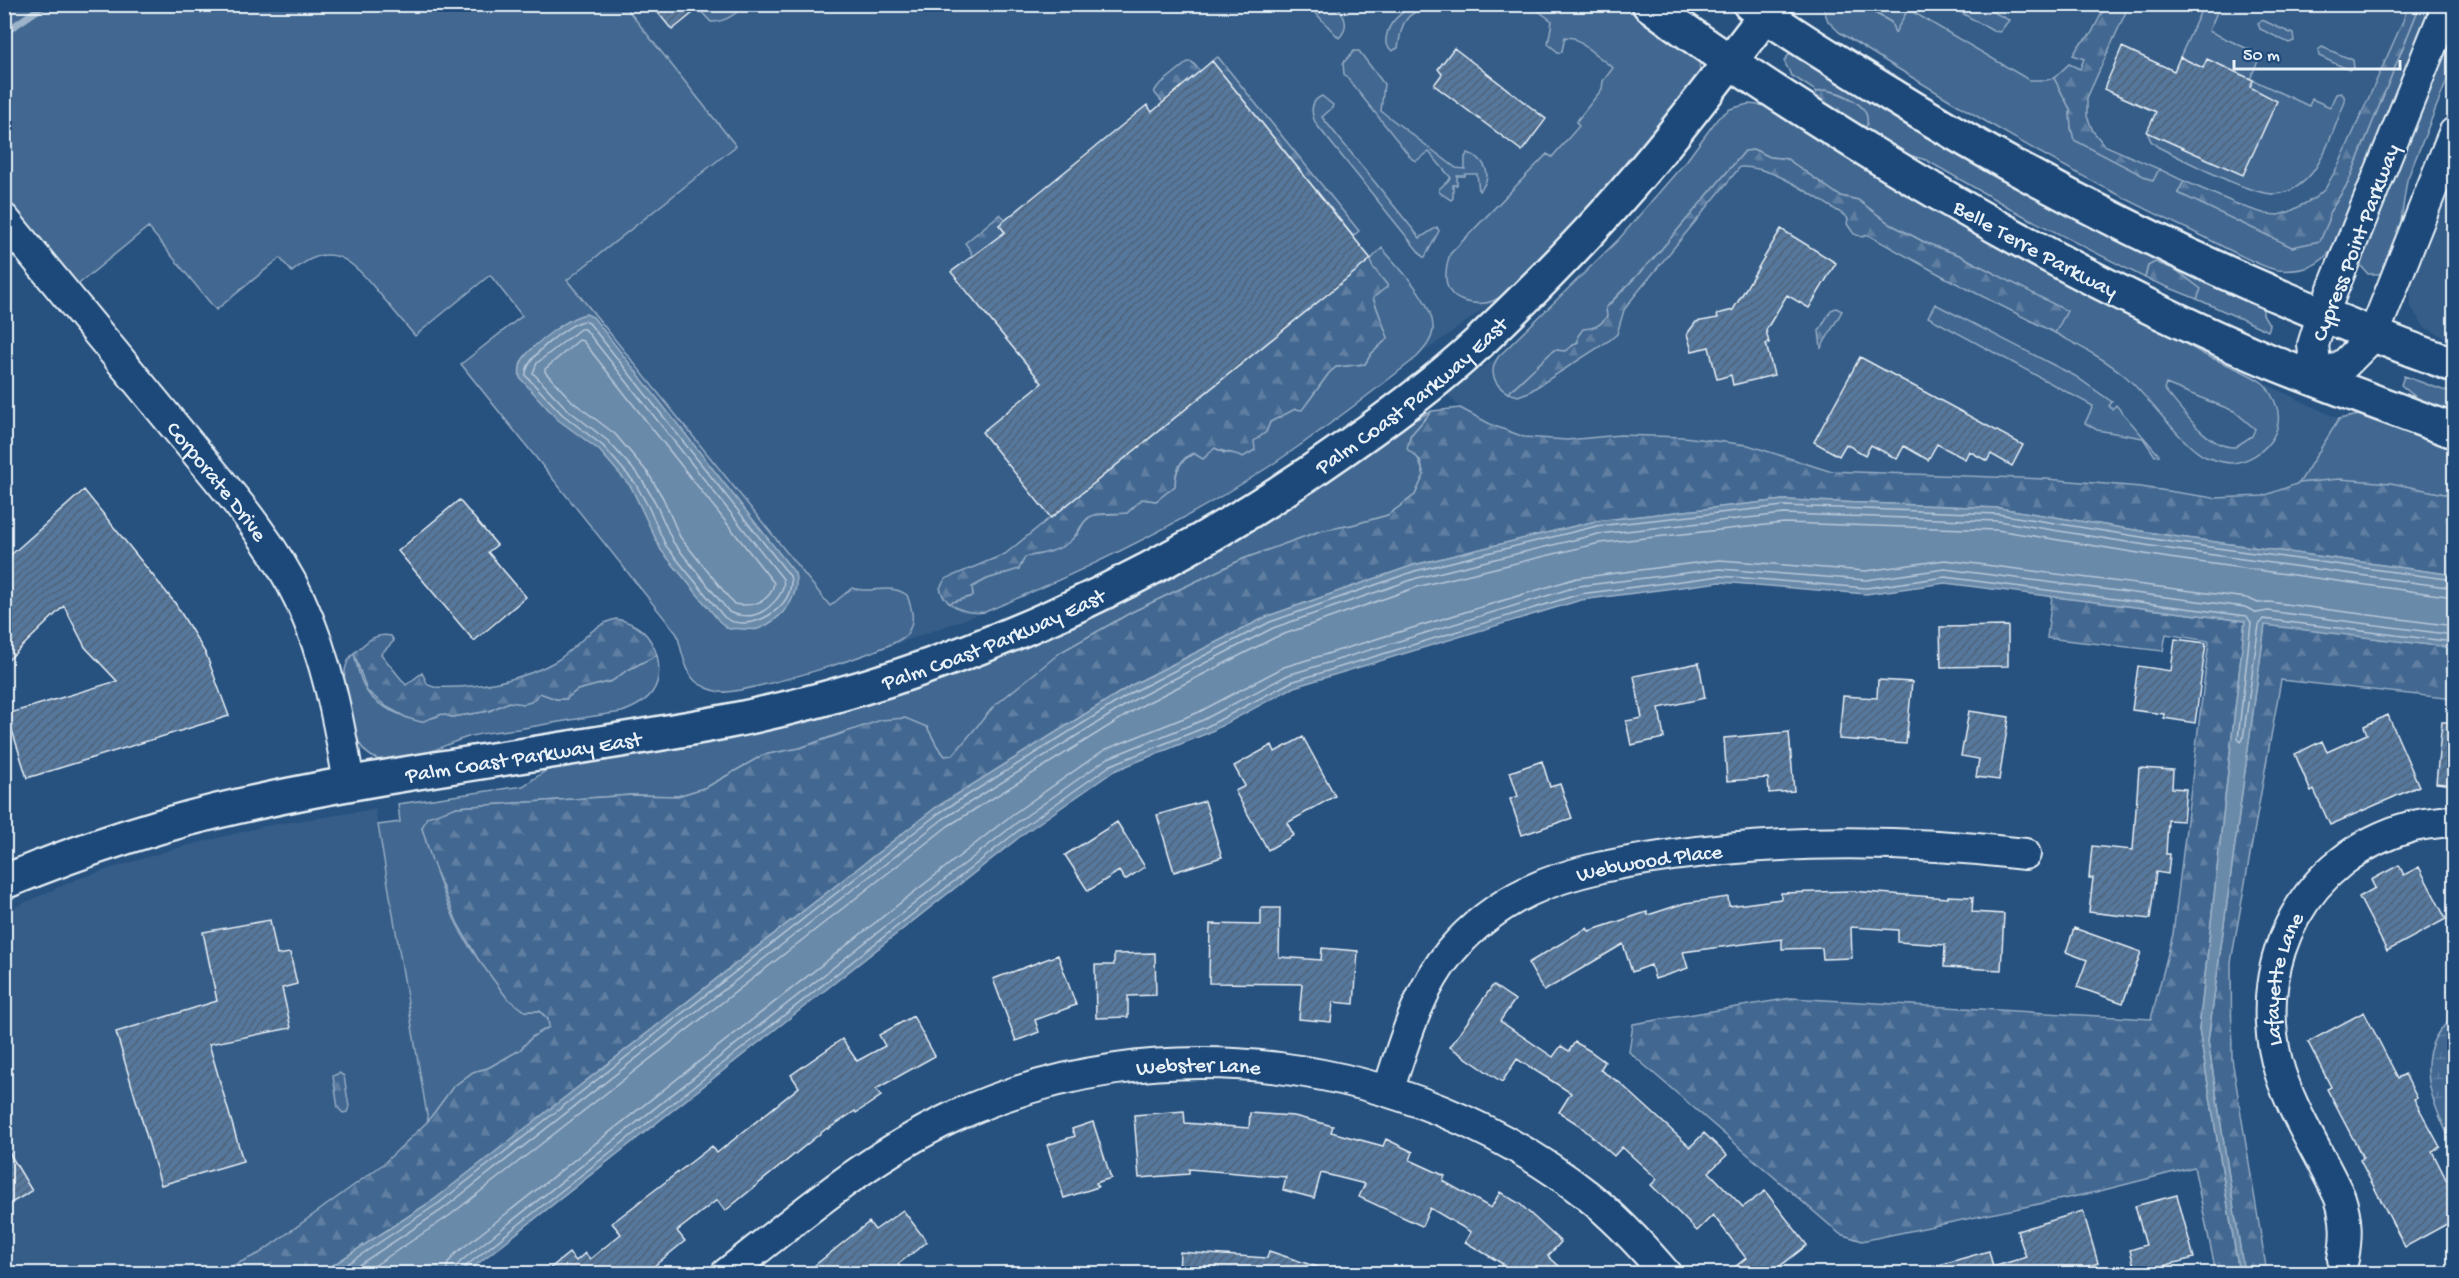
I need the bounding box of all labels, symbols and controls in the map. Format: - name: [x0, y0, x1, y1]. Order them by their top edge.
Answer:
- scale bar: [2234, 33, 2400, 71]
- text: 50 m: [2243, 46, 2280, 67]
- street label: Cypress Point Parkway: [2308, 141, 2407, 346]
- street label: Belle Terre Parkway: [1947, 195, 2121, 306]
- street label: Palm Coast Parkway East: [1311, 312, 1516, 482]
- street label: Corporate Drive: [159, 417, 272, 548]
- street label: Palm Coast Parkway East: [878, 584, 1112, 698]
- street label: Palm Coast Parkway East: [403, 728, 646, 791]
- street label: Webwood Place: [1574, 840, 1724, 890]
- street label: Lafayette Lane: [2262, 908, 2312, 1048]
- street label: Webster Lane: [1135, 1054, 1263, 1083]

